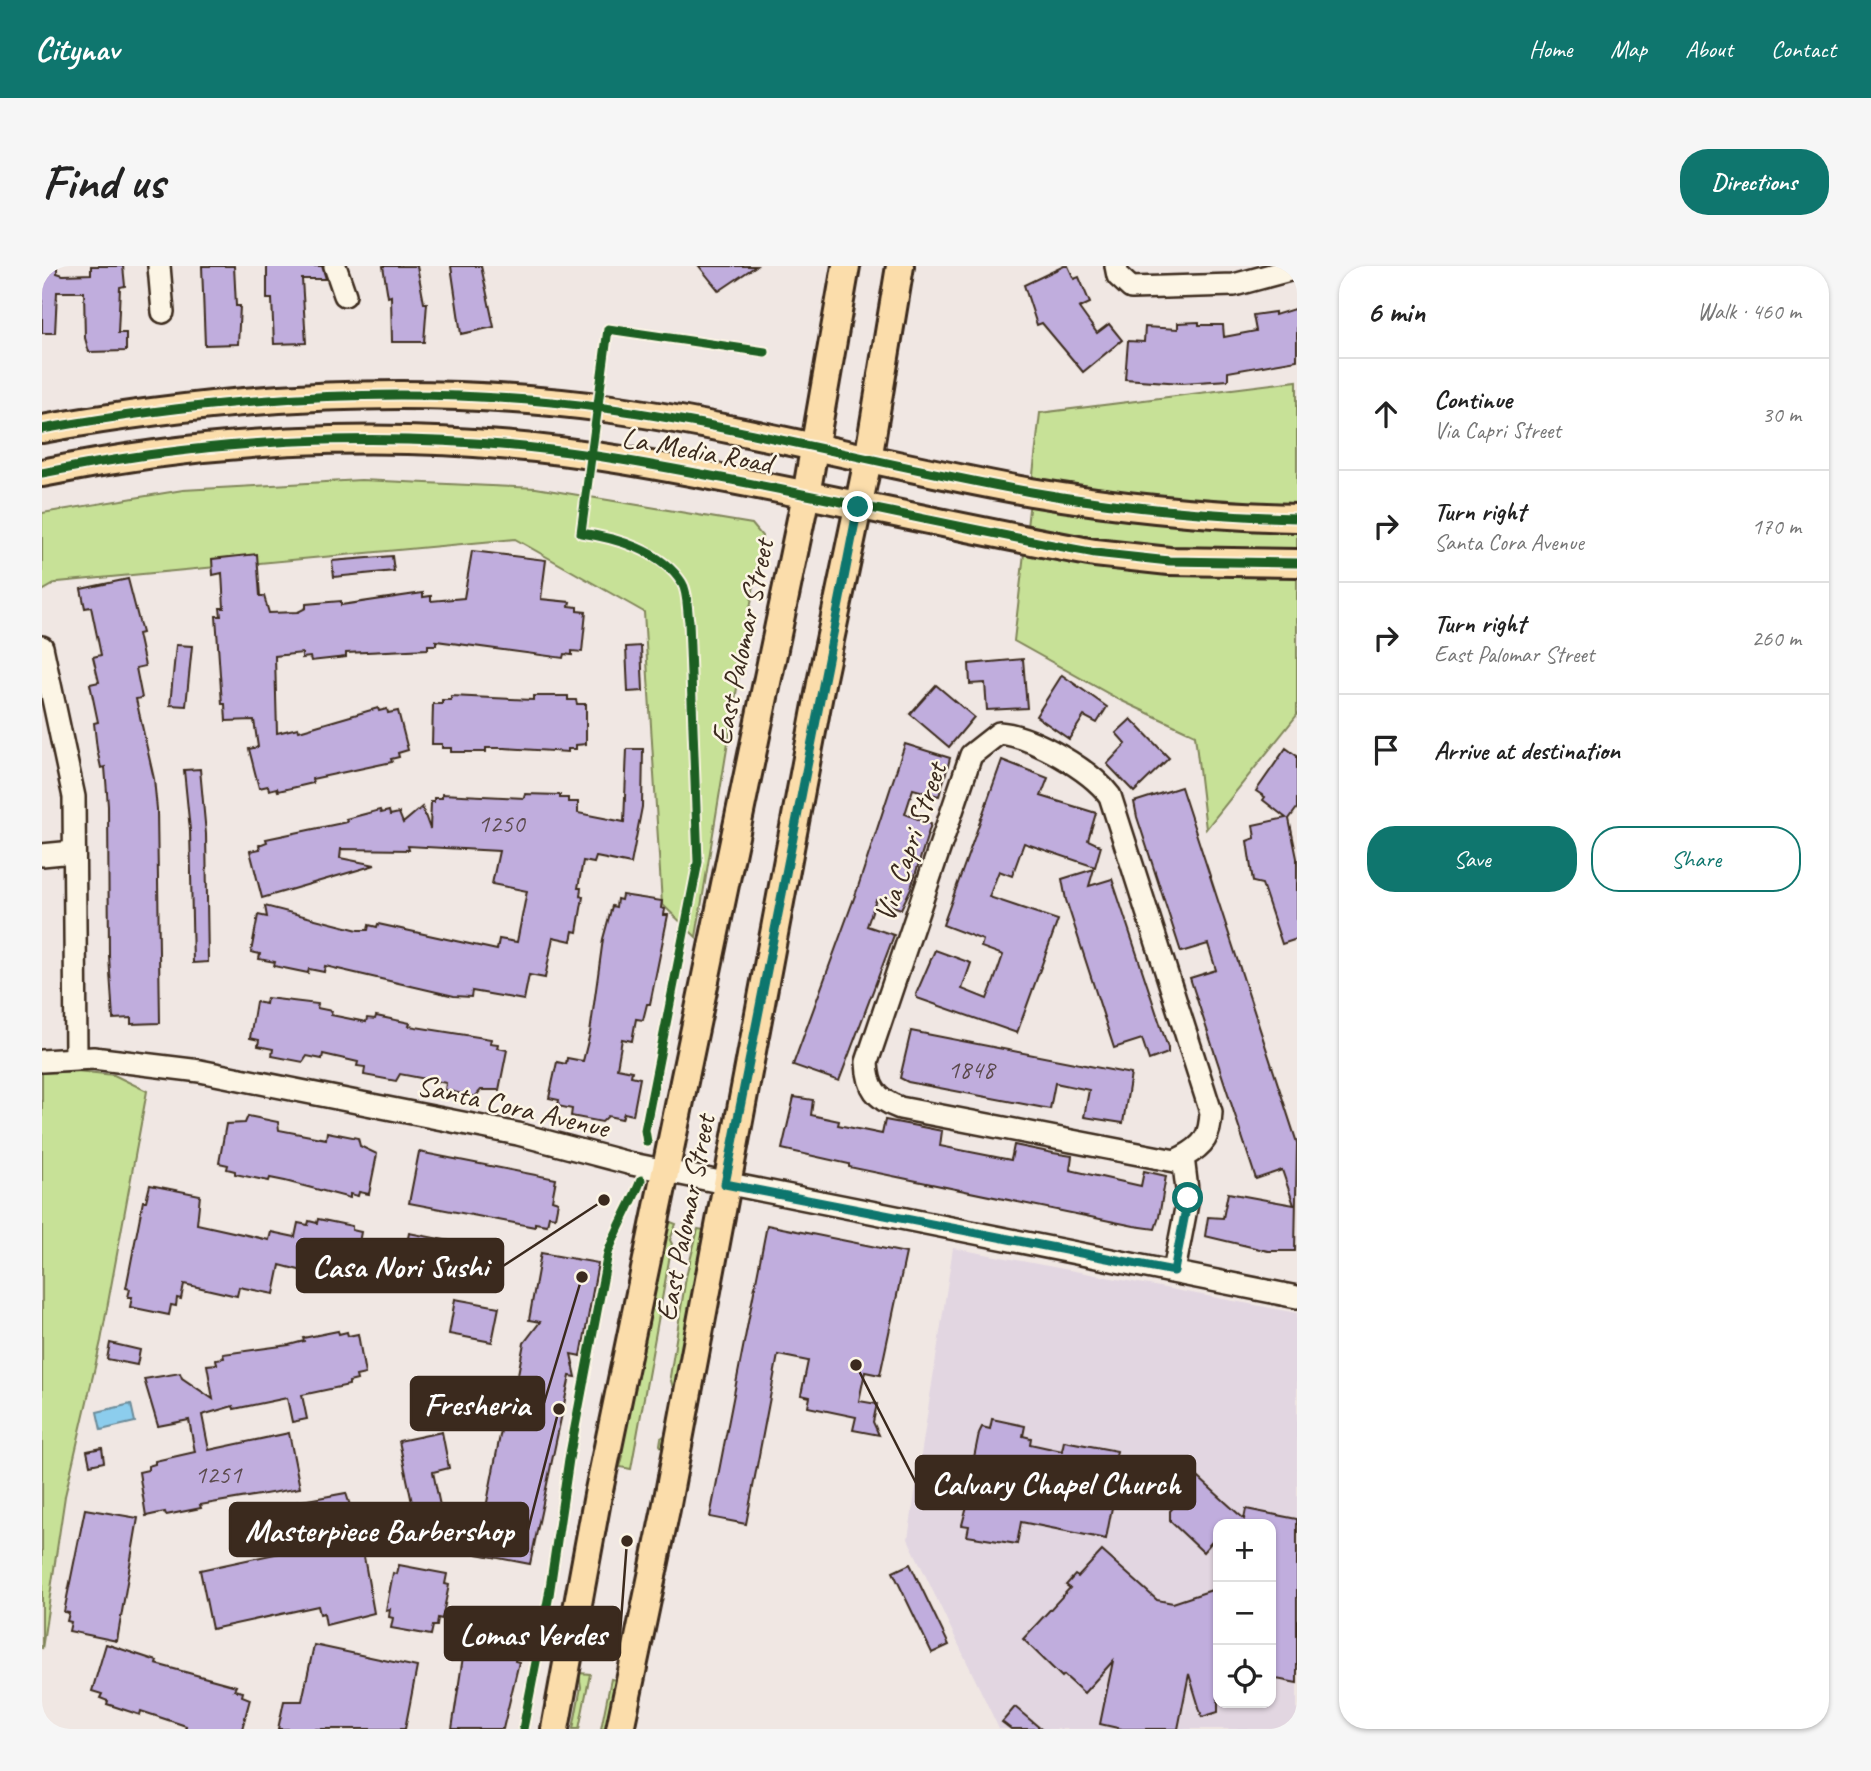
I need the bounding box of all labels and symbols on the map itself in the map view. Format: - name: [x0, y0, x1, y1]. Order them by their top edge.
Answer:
- street label: La Media Road: [619, 418, 779, 483]
- route end: [842, 491, 873, 522]
- street label: East Palomar Street: [702, 533, 783, 748]
- street label: Via Capri Street: [865, 755, 956, 926]
- house number: 1250: [478, 807, 527, 840]
- house number: 1848: [948, 1053, 997, 1086]
- street label: Santa Cora Avenue: [414, 1066, 615, 1147]
- street label: East Palomar Street: [646, 1109, 724, 1324]
- route start: [1172, 1182, 1203, 1213]
- callout: Casa Nori Sushi: [297, 1239, 503, 1292]
- text: Casa Nori Sushi: [312, 1246, 493, 1287]
- callout: Fresheria: [411, 1377, 544, 1430]
- text: Fresheria: [424, 1384, 533, 1425]
- callout: Calvary Chapel Church: [916, 1456, 1195, 1509]
- house number: 1251: [195, 1458, 243, 1491]
- text: Calvary Chapel Church: [931, 1463, 1182, 1504]
- callout: Masterpiece Barbershop: [230, 1503, 528, 1556]
- text: Masterpiece Barbershop: [245, 1510, 516, 1551]
- callout: Lomas Verdes: [445, 1607, 620, 1660]
- text: Lomas Verdes: [459, 1614, 610, 1655]

